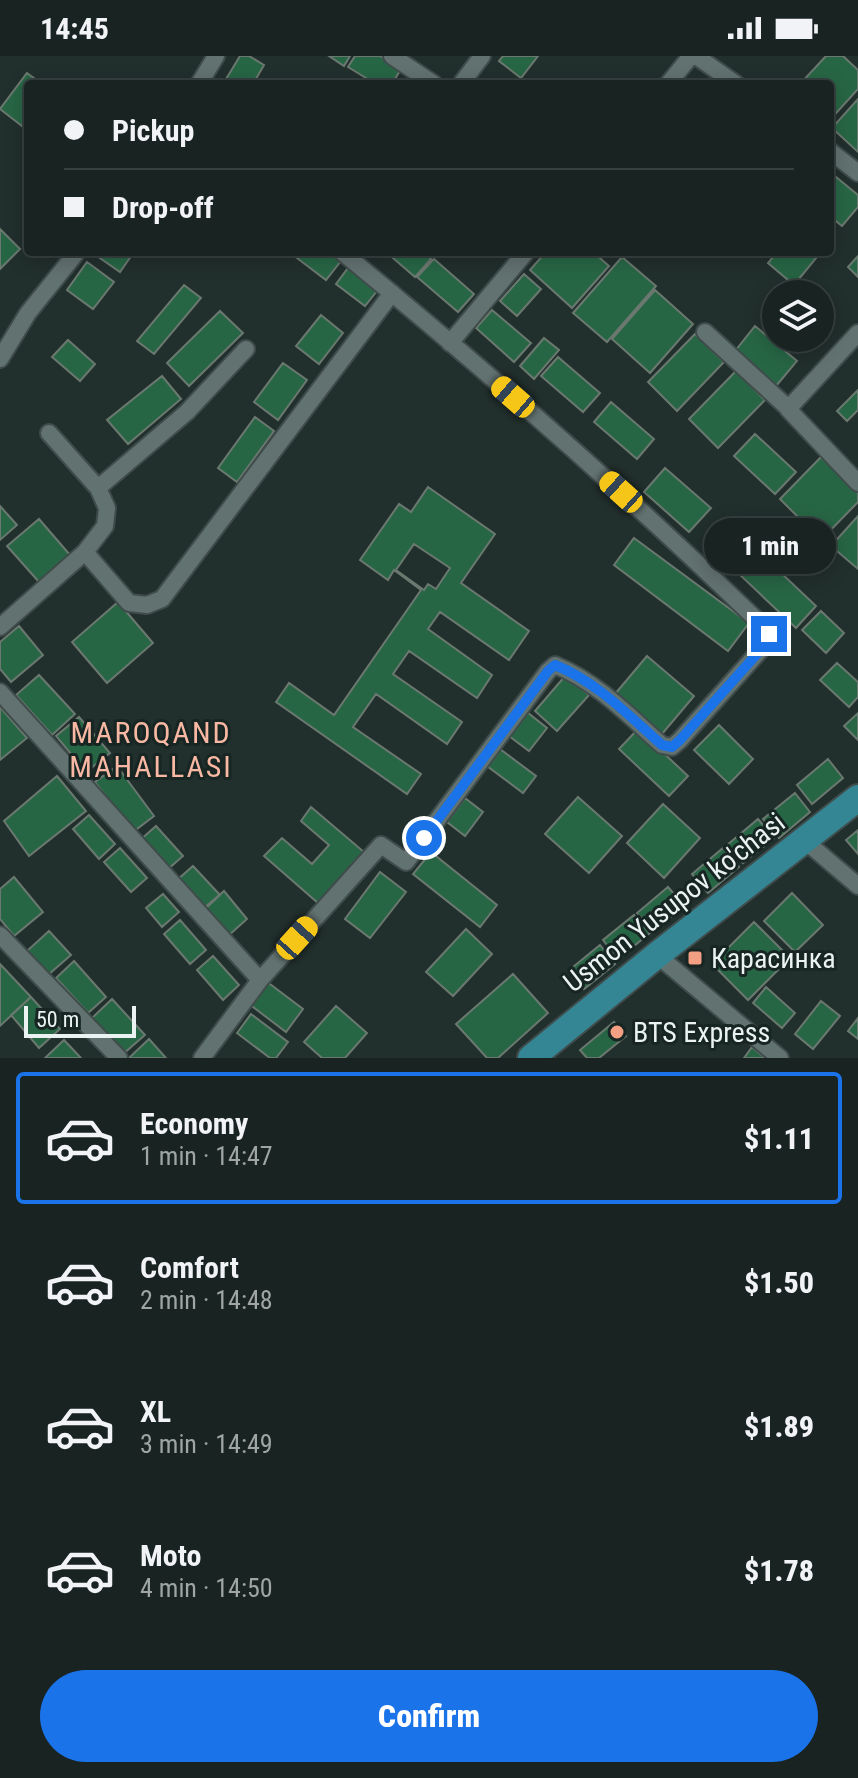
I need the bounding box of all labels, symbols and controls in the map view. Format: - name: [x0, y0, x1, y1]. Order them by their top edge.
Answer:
- text: 14:45: [40, 11, 109, 46]
- text: Pickup: [112, 113, 194, 148]
- text: Drop-off: [112, 190, 214, 225]
- map controls: [762, 280, 834, 352]
- button: layers: [762, 280, 834, 352]
- car: [487, 372, 539, 422]
- car: [595, 467, 647, 517]
- callout: 1 min: [703, 518, 835, 574]
- text: 1 min: [741, 531, 799, 561]
- route end: [751, 616, 787, 652]
- district label: MAROQAND MAHALLASI: [69, 715, 233, 784]
- street label: Usmon Yusupov ko'chasi: [557, 806, 792, 999]
- route start: [406, 820, 442, 856]
- car: [272, 912, 322, 964]
- place label: Карасинка: [711, 942, 836, 975]
- marker: Карасинка: [686, 949, 704, 967]
- scale bar: [24, 1002, 136, 1038]
- text: 50 m: [36, 1007, 79, 1032]
- place label: BTS Express: [633, 1016, 770, 1049]
- marker: BTS Express: [608, 1023, 626, 1041]
- icon: car: [44, 1102, 116, 1174]
- text: Economy: [140, 1106, 248, 1141]
- text: $1.11: [744, 1121, 814, 1156]
- text: 1 min · 14:47: [140, 1141, 273, 1171]
- icon: car: [44, 1246, 116, 1318]
- text: Comfort: [140, 1250, 239, 1285]
- text: $1.50: [744, 1265, 814, 1300]
- text: 2 min · 14:48: [140, 1285, 273, 1315]
- icon: car: [44, 1390, 116, 1462]
- text: XL: [140, 1394, 171, 1429]
- text: $1.89: [744, 1409, 814, 1444]
- text: 3 min · 14:49: [140, 1429, 273, 1459]
- icon: car: [44, 1534, 116, 1606]
- text: Moto: [140, 1538, 201, 1573]
- text: $1.78: [744, 1553, 814, 1588]
- text: 4 min · 14:50: [140, 1573, 273, 1603]
- button: Confirm: [40, 1670, 818, 1762]

